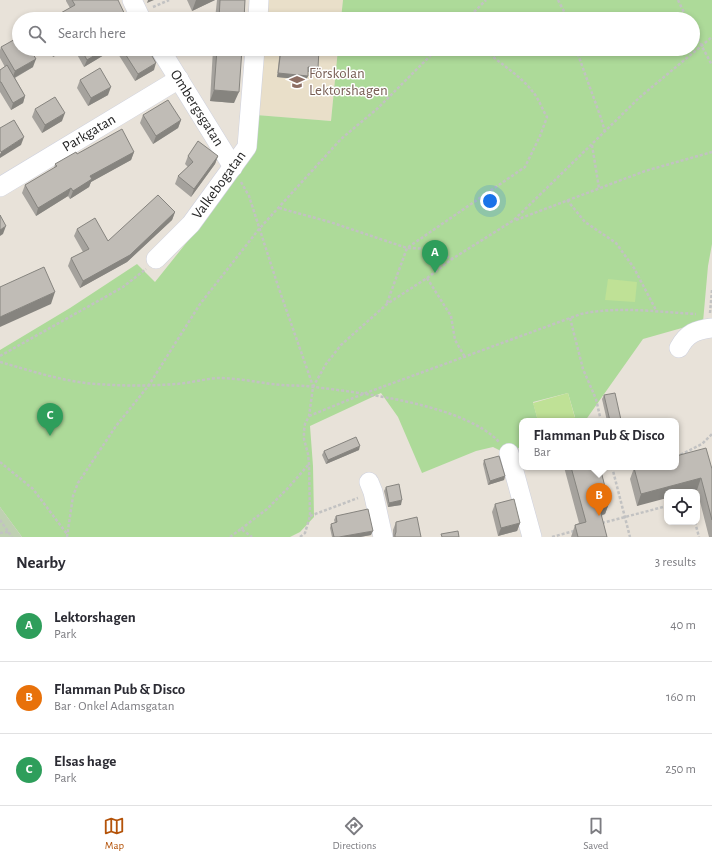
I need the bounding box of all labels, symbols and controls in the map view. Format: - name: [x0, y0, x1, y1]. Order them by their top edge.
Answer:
- search box: [12, 12, 700, 56]
- icon: search: [26, 23, 48, 45]
- text: Search here: [58, 26, 126, 41]
- place label: Förskolan Lektorshagen: [309, 66, 388, 98]
- street label: Ombergsgatan: [168, 67, 226, 149]
- school or university icon: Förskolan Lektorshagen: [288, 73, 306, 91]
- street label: Parkgatan: [60, 111, 118, 155]
- street label: Valkebogatan: [189, 148, 249, 222]
- your location: [480, 191, 500, 211]
- pin: A: [422, 240, 448, 273]
- pin: C: [37, 403, 63, 436]
- popup: [519, 418, 679, 470]
- text: Flamman Pub & Disco: [533, 428, 665, 443]
- text: Bar: [533, 446, 550, 459]
- pin: B: [586, 483, 612, 516]
- map controls: [664, 489, 700, 525]
- button: locate: [664, 489, 700, 525]
- text: Nearby: [16, 554, 66, 571]
- text: 3 results: [655, 556, 696, 569]
- text: Lektorshagen: [54, 610, 136, 625]
- text: A: [25, 619, 33, 632]
- text: 40 m: [670, 619, 696, 632]
- text: Park: [54, 628, 76, 641]
- text: Flamman Pub & Disco: [54, 682, 185, 697]
- text: B: [25, 691, 33, 704]
- text: 160 m: [666, 691, 696, 704]
- text: Bar · Onkel Adamsgatan: [54, 700, 174, 713]
- text: Elsas hage: [54, 754, 116, 769]
- text: C: [26, 763, 32, 776]
- text: 250 m: [665, 763, 696, 776]
- text: Park: [54, 772, 76, 785]
- tab: Map: [103, 815, 125, 852]
- tab: Directions: [332, 815, 376, 852]
- tab: Saved: [583, 815, 608, 852]

